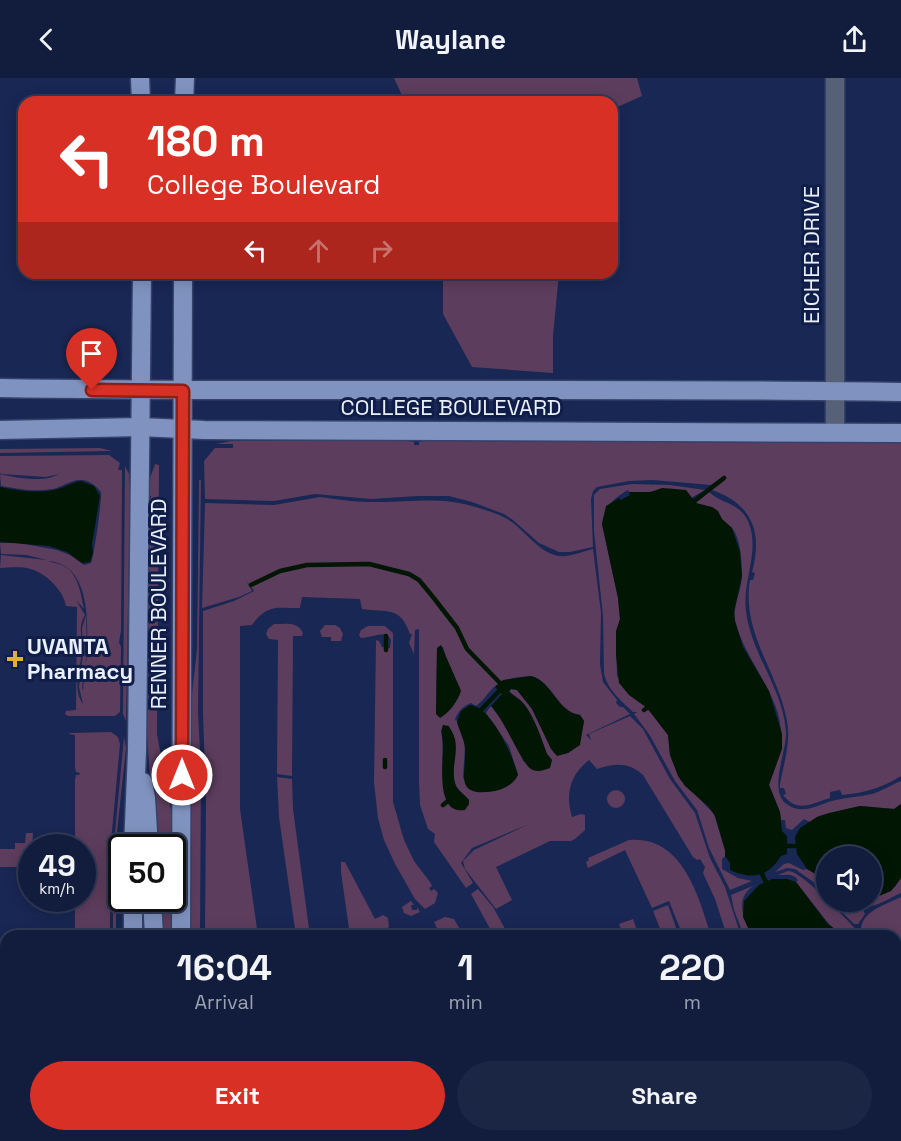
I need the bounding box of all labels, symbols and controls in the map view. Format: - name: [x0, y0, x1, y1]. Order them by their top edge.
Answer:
- text: Waylane: [395, 22, 506, 57]
- icon: back: [30, 23, 63, 56]
- icon: share: [838, 23, 871, 56]
- text: 180 m: [147, 115, 265, 168]
- icon: left: [48, 120, 126, 198]
- text: College Boulevard: [147, 167, 380, 202]
- street label: EICHER DRIVE: [797, 186, 825, 324]
- icon: left: [239, 234, 272, 267]
- icon: ahead: [302, 234, 335, 267]
- icon: right: [365, 234, 398, 267]
- pin: [66, 328, 117, 390]
- icon: arrive: [75, 337, 108, 370]
- street label: COLLEGE BOULEVARD: [341, 393, 561, 421]
- street label: RENNER BOULEVARD: [144, 499, 172, 709]
- place label: UVANTA Pharmacy: [27, 632, 133, 685]
- marker: UVANTA Pharmacy: [8, 652, 22, 666]
- position arrow: [150, 743, 214, 807]
- speed limit sign: 50: [108, 834, 186, 912]
- text: 49: [38, 846, 76, 885]
- map controls: [816, 846, 882, 912]
- button: sound: [816, 846, 882, 912]
- text: km/h: [39, 879, 75, 898]
- text: 16:04: [177, 945, 272, 991]
- text: 1: [458, 945, 474, 991]
- text: 220: [659, 945, 725, 991]
- text: Arrival: [195, 989, 254, 1015]
- text: min: [448, 989, 483, 1015]
- text: m: [684, 989, 701, 1015]
- button: Exit: [30, 1061, 445, 1130]
- button: Share: [457, 1061, 872, 1130]

